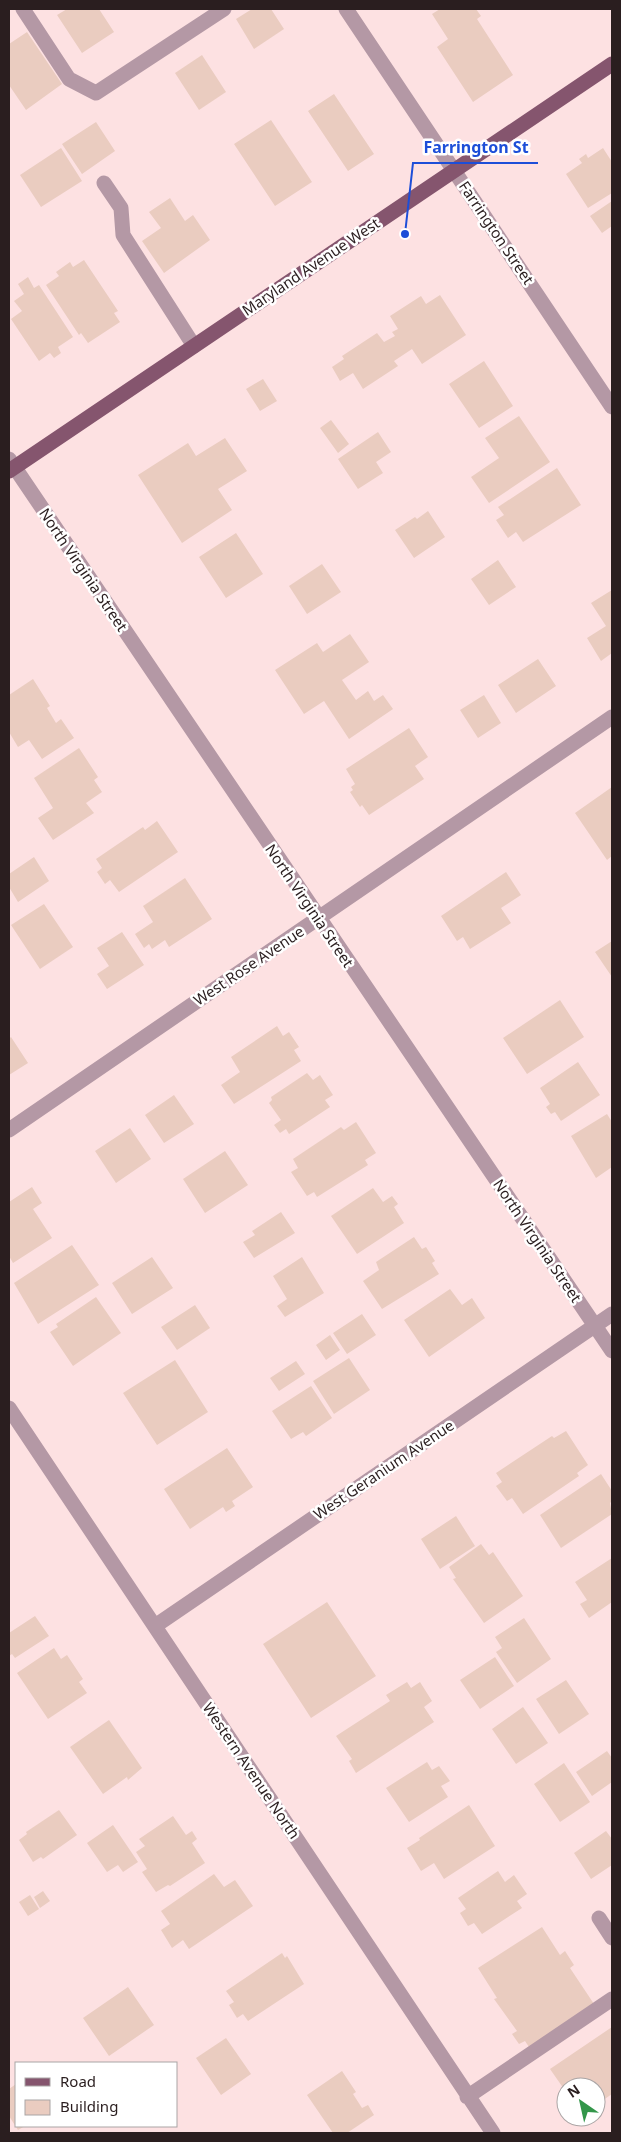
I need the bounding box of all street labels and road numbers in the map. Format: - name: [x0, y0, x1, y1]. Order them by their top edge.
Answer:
- street label: Farrington Street: [455, 177, 539, 288]
- street label: Maryland Avenue West: [238, 212, 384, 320]
- street label: North Virginia Street: [35, 504, 133, 635]
- street label: North Virginia Street: [261, 840, 359, 971]
- street label: West Rose Avenue: [189, 921, 308, 1010]
- street label: North Virginia Street: [489, 1175, 587, 1306]
- street label: West Geranium Avenue: [309, 1415, 458, 1524]
- street label: Western Avenue North: [199, 1698, 305, 1843]

